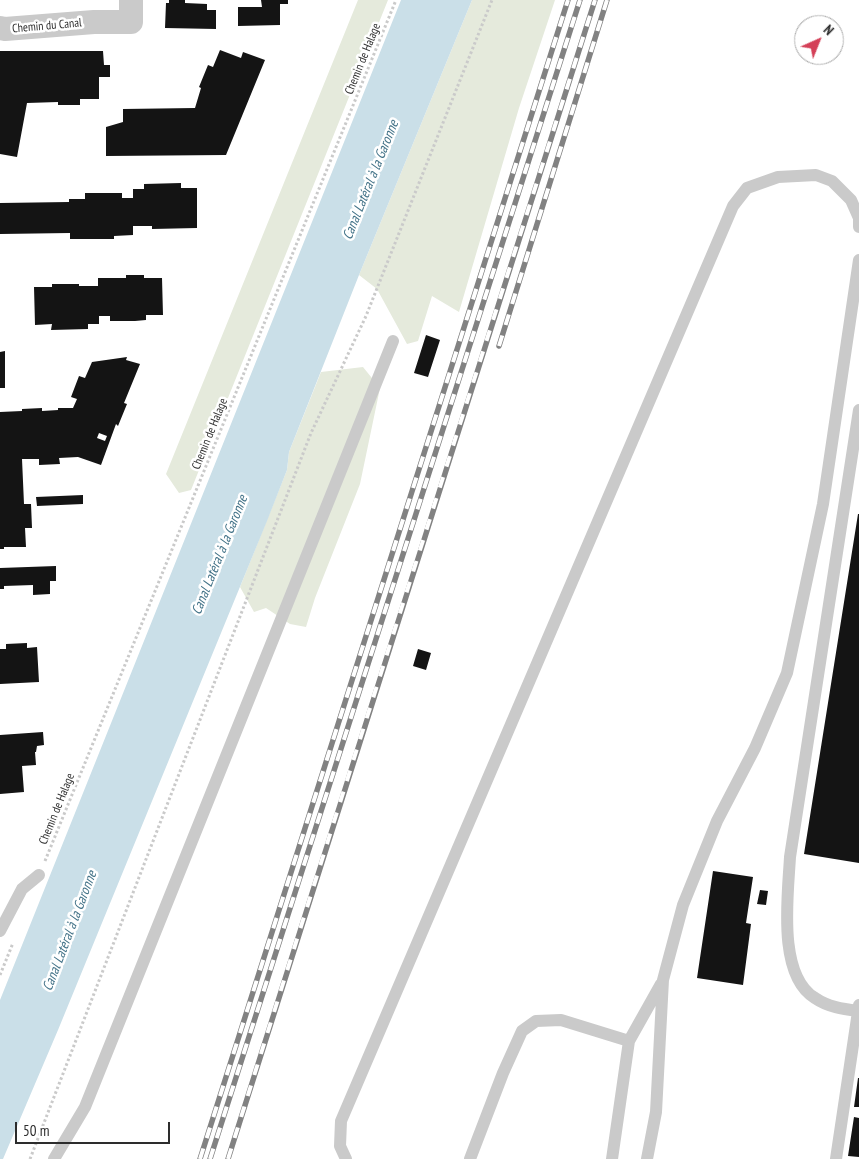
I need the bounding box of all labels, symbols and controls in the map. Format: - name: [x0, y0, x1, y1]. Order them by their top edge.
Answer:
- north arrow: [794, 15, 844, 65]
- street label: Chemin du Canal: [12, 16, 82, 36]
- street label: Chemin de Halage: [342, 21, 384, 97]
- text: N: [820, 21, 838, 39]
- water label: Canal Latéral à la Garonne: [339, 118, 403, 242]
- street label: Chemin de Halage: [189, 396, 231, 472]
- water label: Canal Latéral à la Garonne: [188, 493, 252, 617]
- street label: Chemin de Halage: [36, 771, 78, 847]
- water label: Canal Latéral à la Garonne: [39, 869, 101, 993]
- scale bar: [18, 1112, 172, 1144]
- text: 50 m: [23, 1121, 49, 1140]

